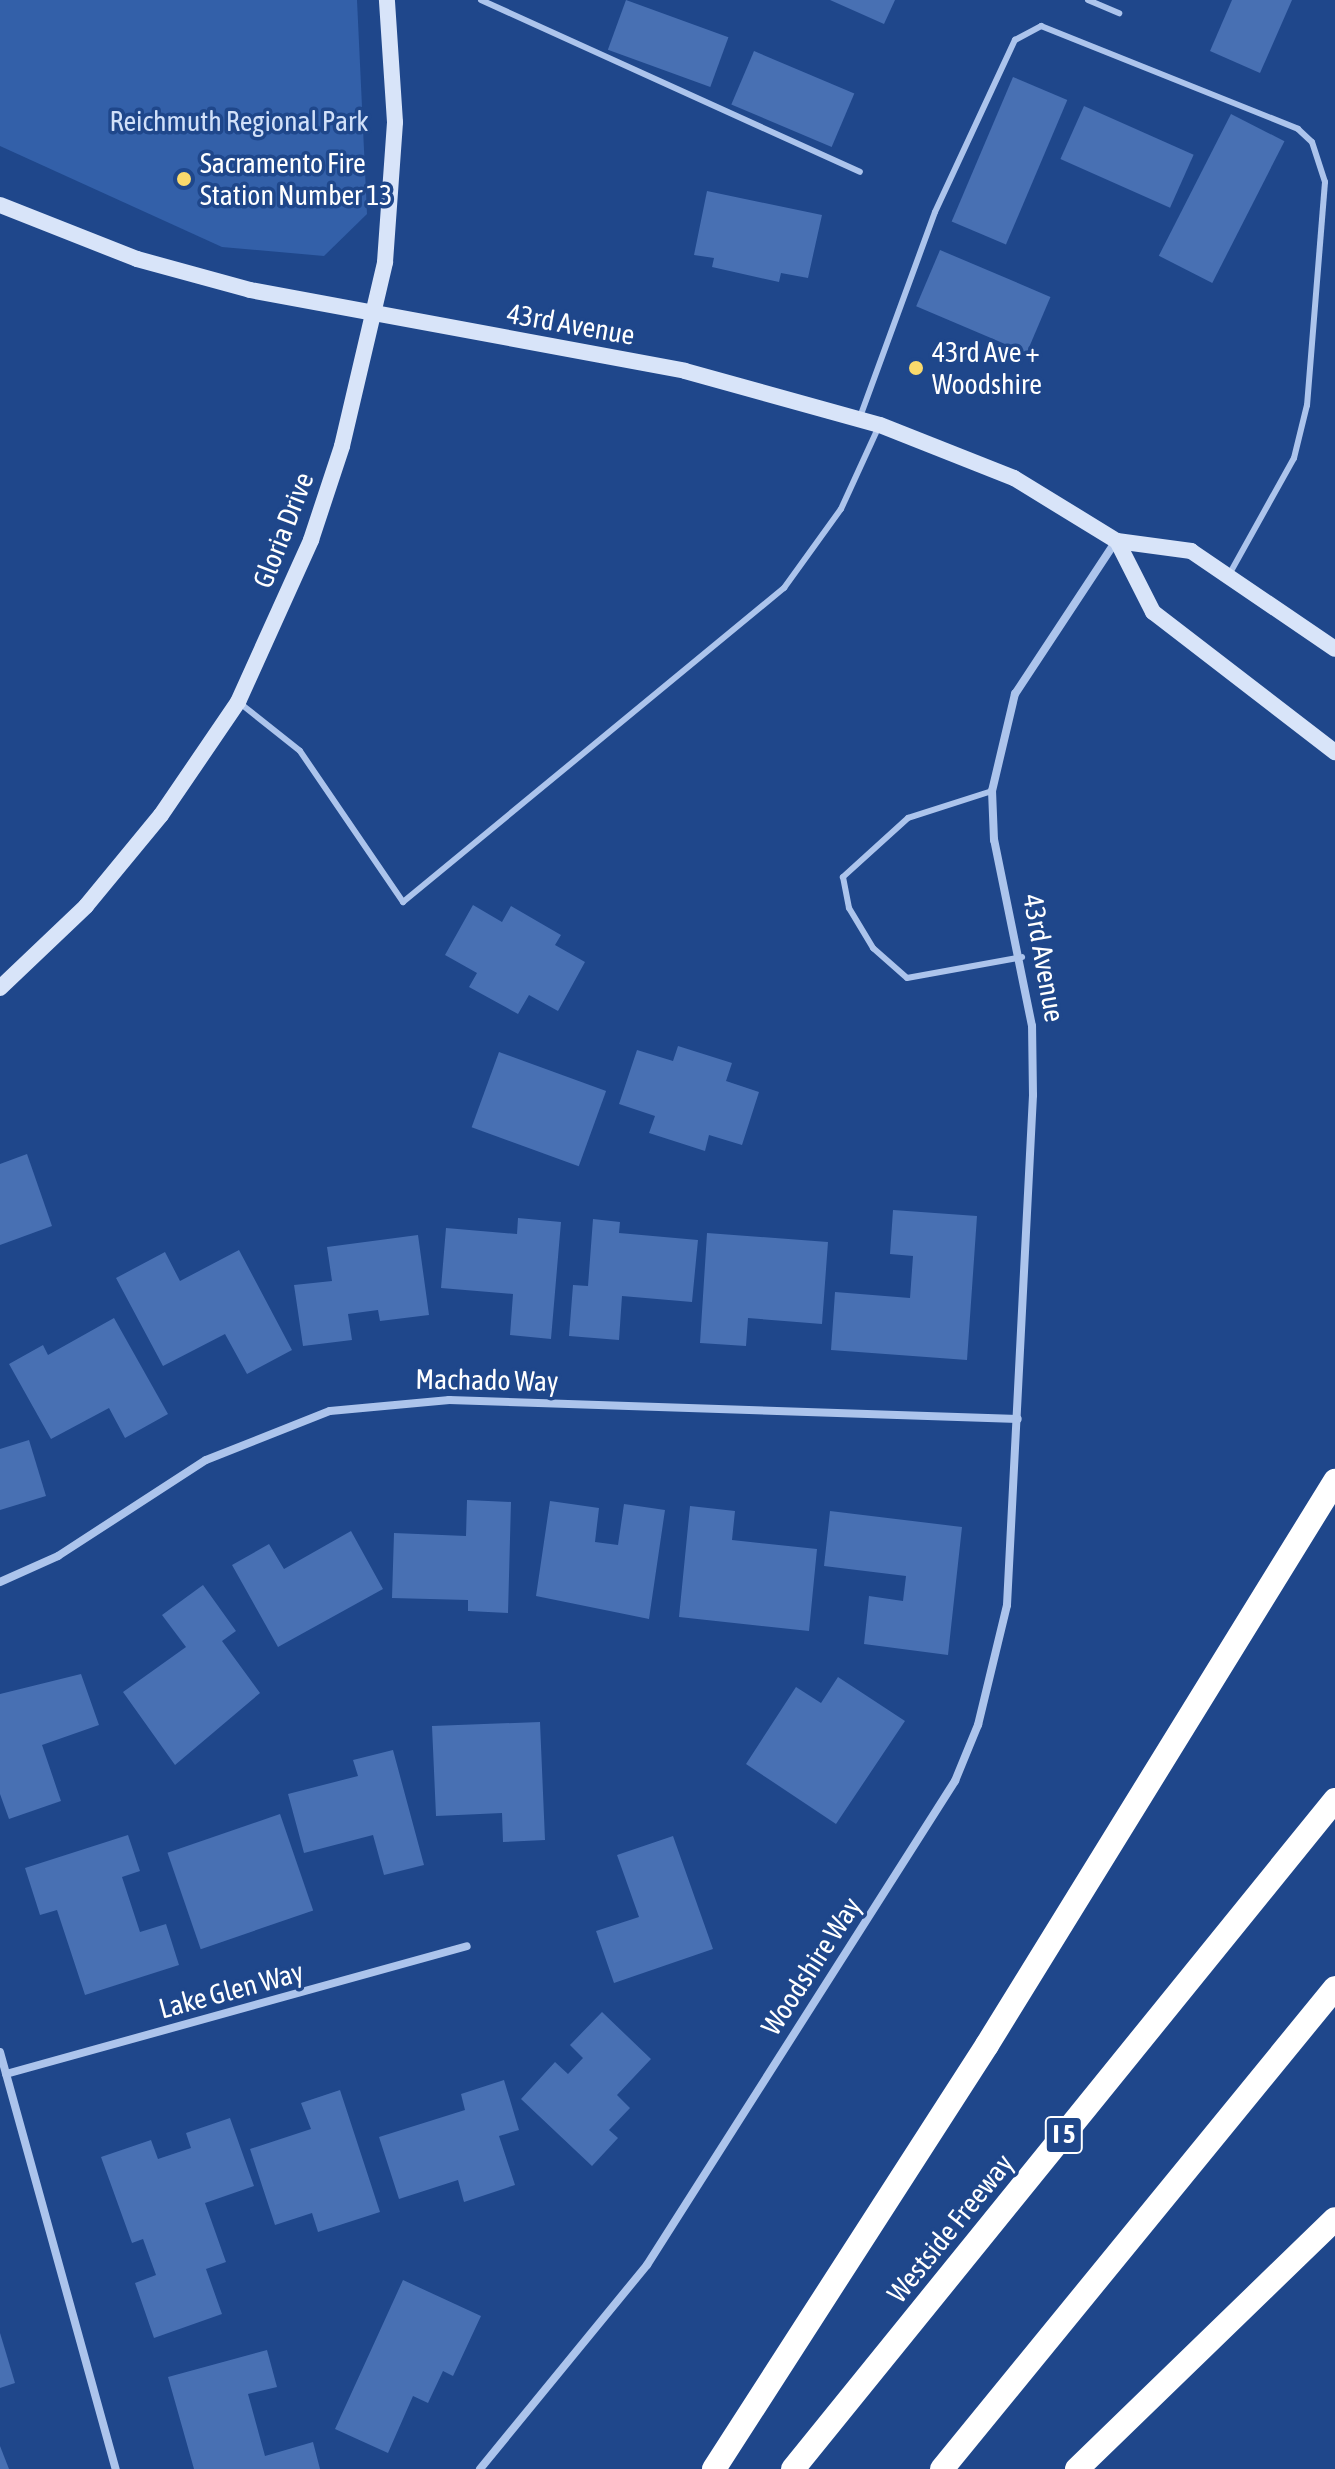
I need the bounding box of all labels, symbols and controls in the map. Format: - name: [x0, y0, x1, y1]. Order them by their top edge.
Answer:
- park label: Reichmuth Regional Park: [109, 104, 369, 138]
- place label: Sacramento Fire Station Number 13: [200, 146, 393, 212]
- marker: Sacramento Fire Station Number 13: [175, 170, 193, 188]
- street label: 43rd Avenue: [504, 296, 638, 352]
- place label: 43rd Ave + Woodshire: [932, 335, 1042, 401]
- marker: 43rd Ave + Woodshire: [907, 359, 925, 377]
- street label: Gloria Drive: [246, 467, 320, 593]
- street label: 43rd Avenue: [1016, 891, 1072, 1025]
- street label: Machado Way: [415, 1362, 559, 1398]
- street label: Woodshire Way: [754, 1891, 868, 2041]
- street label: Lake Glen Way: [155, 1955, 307, 2025]
- road number: I 5: [1044, 2113, 1084, 2157]
- street label: Westside Freeway: [880, 2147, 1020, 2309]

